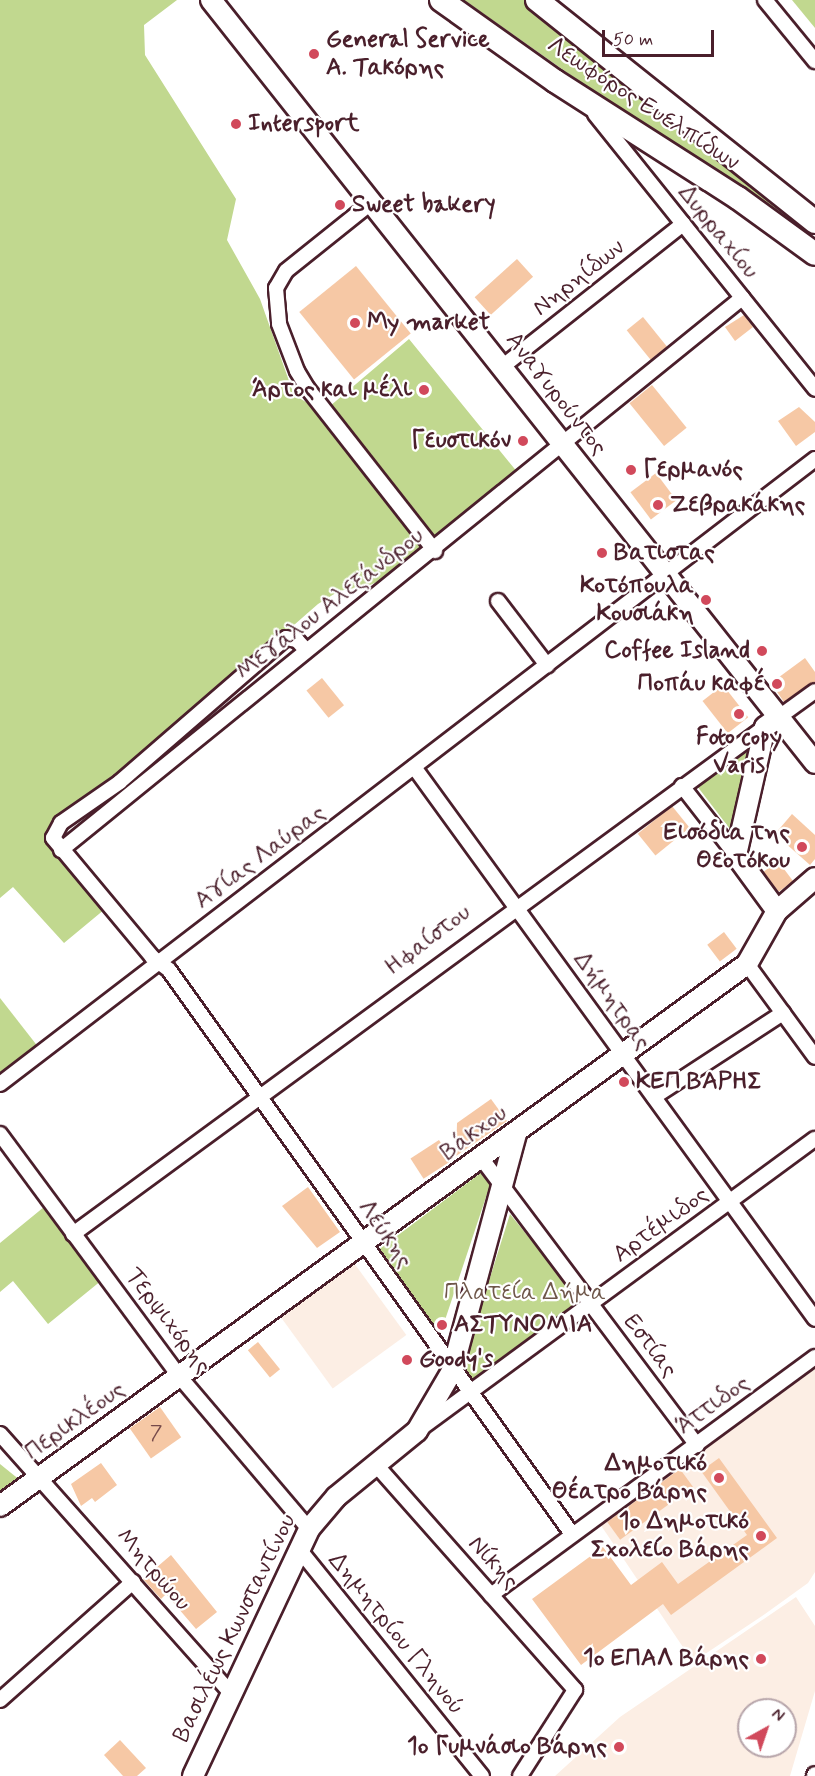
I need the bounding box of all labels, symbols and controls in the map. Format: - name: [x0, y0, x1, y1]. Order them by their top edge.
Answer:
- scale bar: [605, 18, 718, 56]
- place label: General Service Α. Τακόρης: [326, 26, 487, 82]
- text: 50 m: [613, 28, 653, 52]
- street label: Λεωφόρος Ευελπίδων: [541, 31, 745, 177]
- marker: General Service Α. Τακόρης: [307, 47, 321, 61]
- place label: Intersport: [248, 110, 359, 138]
- marker: Intersport: [229, 117, 243, 131]
- street label: Δυρραχίου: [671, 179, 765, 285]
- place label: Sweet bakery: [352, 191, 492, 219]
- marker: Sweet bakery: [333, 198, 347, 212]
- street label: Νηρηίδων: [527, 233, 631, 323]
- place label: My market: [367, 309, 484, 337]
- marker: My market: [348, 316, 362, 330]
- street label: Αναγυρούντος: [499, 327, 613, 461]
- place label: Άρτος και μέλι: [252, 376, 412, 404]
- marker: Άρτος και μέλι: [417, 383, 431, 397]
- place label: Γευστικόν: [411, 427, 511, 455]
- marker: Γευστικόν: [516, 434, 530, 448]
- place label: Γερμανός: [643, 456, 743, 484]
- marker: Γερμανός: [624, 463, 638, 477]
- place label: Ζεβρακάκης: [670, 491, 805, 519]
- marker: Ζεβρακάκης: [651, 498, 665, 512]
- street label: Μεγάλου Αλεξάνδρου: [230, 522, 430, 686]
- place label: Βατιστας: [614, 539, 715, 567]
- marker: Βατιστας: [595, 546, 609, 560]
- place label: Κοτόπουλα Κουσιάκη: [580, 572, 694, 628]
- marker: Κοτόπουλα Κουσιάκη: [699, 593, 713, 607]
- place label: Coffee Island: [604, 637, 750, 665]
- marker: Coffee Island: [755, 644, 769, 658]
- place label: Ποπάυ καφέ: [638, 670, 765, 698]
- marker: Ποπάυ καφέ: [770, 677, 784, 691]
- marker: Foto copy Varis: [732, 707, 746, 721]
- place label: Foto copy Varis: [696, 724, 782, 780]
- street label: Αγίας Λαύρας: [189, 799, 331, 915]
- place label: Εισόδια της Θεοτόκου: [663, 819, 790, 875]
- marker: Εισόδια της Θεοτόκου: [795, 840, 809, 854]
- street label: Ηφαίστου: [379, 898, 477, 982]
- street label: Δήμητρας: [567, 946, 657, 1056]
- place label: ΚΕΠ ΒΑΡΗΣ: [636, 1068, 762, 1096]
- marker: ΚΕΠ ΒΑΡΗΣ: [617, 1075, 631, 1089]
- street label: Βάκχου: [435, 1099, 513, 1167]
- street label: Αρτέμιδος: [608, 1181, 714, 1269]
- street label: Λεύκης: [351, 1194, 419, 1274]
- street label: Τερψιχόρης: [119, 1262, 217, 1380]
- park label: Πλατεία Δήμα: [444, 1279, 606, 1307]
- street label: Εστίας: [617, 1308, 683, 1384]
- place label: ΑΣΤΥΝΟΜΙΑ: [454, 1311, 592, 1339]
- marker: ΑΣΤΥΝΟΜΙΑ: [435, 1318, 449, 1332]
- place label: Goody's: [419, 1346, 493, 1374]
- marker: Goody's: [400, 1353, 414, 1367]
- street label: Άττιδος: [671, 1369, 755, 1441]
- street label: Περικλέους: [19, 1375, 131, 1467]
- house number: 7: [150, 1420, 162, 1446]
- place label: Δημοτικό Θέατρο Βάρης: [552, 1450, 707, 1506]
- marker: Δημοτικό Θέατρο Βάρης: [712, 1471, 726, 1485]
- place label: 1ο Δημοτικό Σχολείο Βάρης: [591, 1508, 749, 1564]
- street label: Βασιλέως Κωνσταντίνου: [167, 1509, 303, 1747]
- street label: Μητρώου: [109, 1523, 197, 1617]
- marker: 1ο Δημοτικό Σχολείο Βάρης: [754, 1529, 768, 1543]
- street label: Νίκης: [462, 1530, 524, 1596]
- street label: Δημητρίου Γληνού: [322, 1547, 470, 1721]
- place label: 1ο ΕΠΑΛ Βάρης: [583, 1645, 749, 1673]
- marker: 1ο ΕΠΑΛ Βάρης: [754, 1652, 768, 1666]
- north arrow: [737, 1698, 797, 1758]
- text: N: [767, 1704, 788, 1727]
- place label: 1ο Γυμνάσιο Βάρης: [407, 1733, 607, 1761]
- marker: 1ο Γυμνάσιο Βάρης: [612, 1740, 626, 1754]

